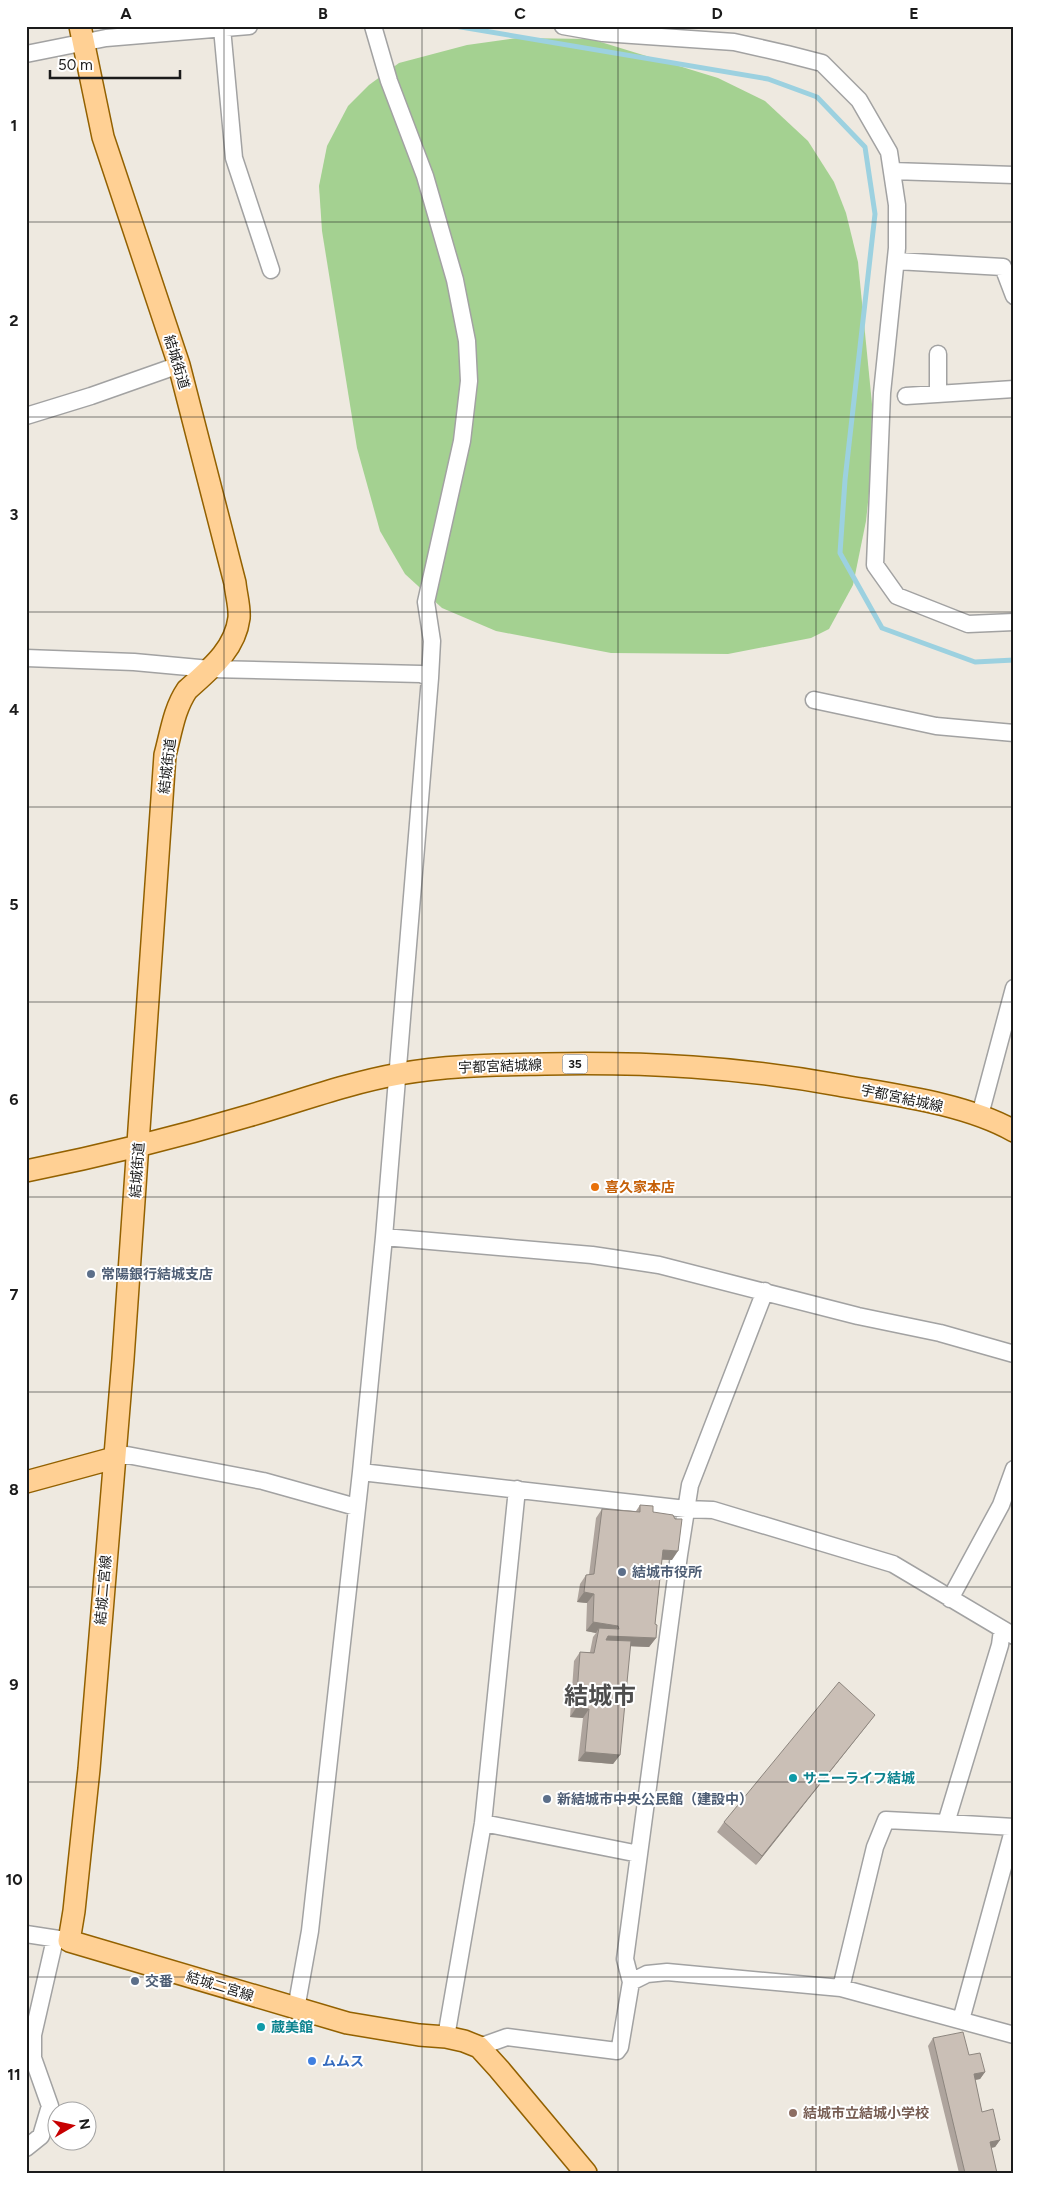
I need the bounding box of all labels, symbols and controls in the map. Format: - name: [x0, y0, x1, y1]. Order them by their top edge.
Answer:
- text: A: [120, 4, 132, 23]
- text: B: [318, 4, 328, 23]
- text: C: [514, 4, 526, 23]
- text: D: [711, 4, 723, 23]
- text: E: [909, 4, 919, 23]
- scale bar: [50, 48, 180, 80]
- text: 50 m: [58, 56, 93, 74]
- text: 1: [11, 116, 17, 135]
- text: 2: [9, 311, 19, 330]
- street label: 結城街道: [160, 333, 193, 391]
- text: 3: [10, 505, 19, 524]
- text: 4: [9, 700, 19, 719]
- street label: 結城街道: [156, 737, 179, 795]
- text: 5: [9, 895, 19, 914]
- road number: 35: [562, 1054, 588, 1074]
- street label: 宇都宮結城線: [458, 1057, 542, 1076]
- street label: 宇都宮結城線: [859, 1081, 945, 1116]
- text: 6: [9, 1090, 19, 1109]
- street label: 結城街道: [127, 1142, 148, 1199]
- place label: 喜久家本店: [605, 1179, 675, 1196]
- marker: 喜久家本店: [589, 1181, 601, 1193]
- place label: 常陽銀行結城支店: [101, 1266, 213, 1283]
- marker: 常陽銀行結城支店: [85, 1268, 97, 1280]
- text: 7: [10, 1285, 19, 1304]
- text: 8: [9, 1480, 19, 1499]
- street label: 結城二宮線: [92, 1554, 115, 1626]
- place label: 結城市役所: [632, 1564, 702, 1581]
- marker: 結城市役所: [616, 1566, 628, 1578]
- text: 9: [9, 1675, 19, 1694]
- district label: 結城市: [564, 1681, 636, 1710]
- place label: サニーライフ結城: [803, 1770, 915, 1787]
- marker: サニーライフ結城: [787, 1772, 799, 1784]
- place label: 新結城市中央公民館（建設中）: [557, 1791, 753, 1808]
- marker: 新結城市中央公民館（建設中）: [541, 1793, 553, 1805]
- text: 10: [5, 1870, 23, 1889]
- street label: 結城二宮線: [184, 1968, 256, 2005]
- place label: 交番: [145, 1973, 173, 1990]
- marker: 交番: [129, 1975, 141, 1987]
- place label: 蔵美館: [271, 2019, 313, 2036]
- marker: 蔵美館: [255, 2021, 267, 2033]
- place label: ムムス: [322, 2053, 364, 2070]
- marker: ムムス: [306, 2055, 318, 2067]
- text: 11: [7, 2065, 21, 2084]
- north arrow: [48, 2102, 98, 2152]
- place label: 結城市立結城小学校: [803, 2105, 929, 2122]
- marker: 結城市立結城小学校: [787, 2107, 799, 2119]
- text: N: [75, 2117, 94, 2131]

